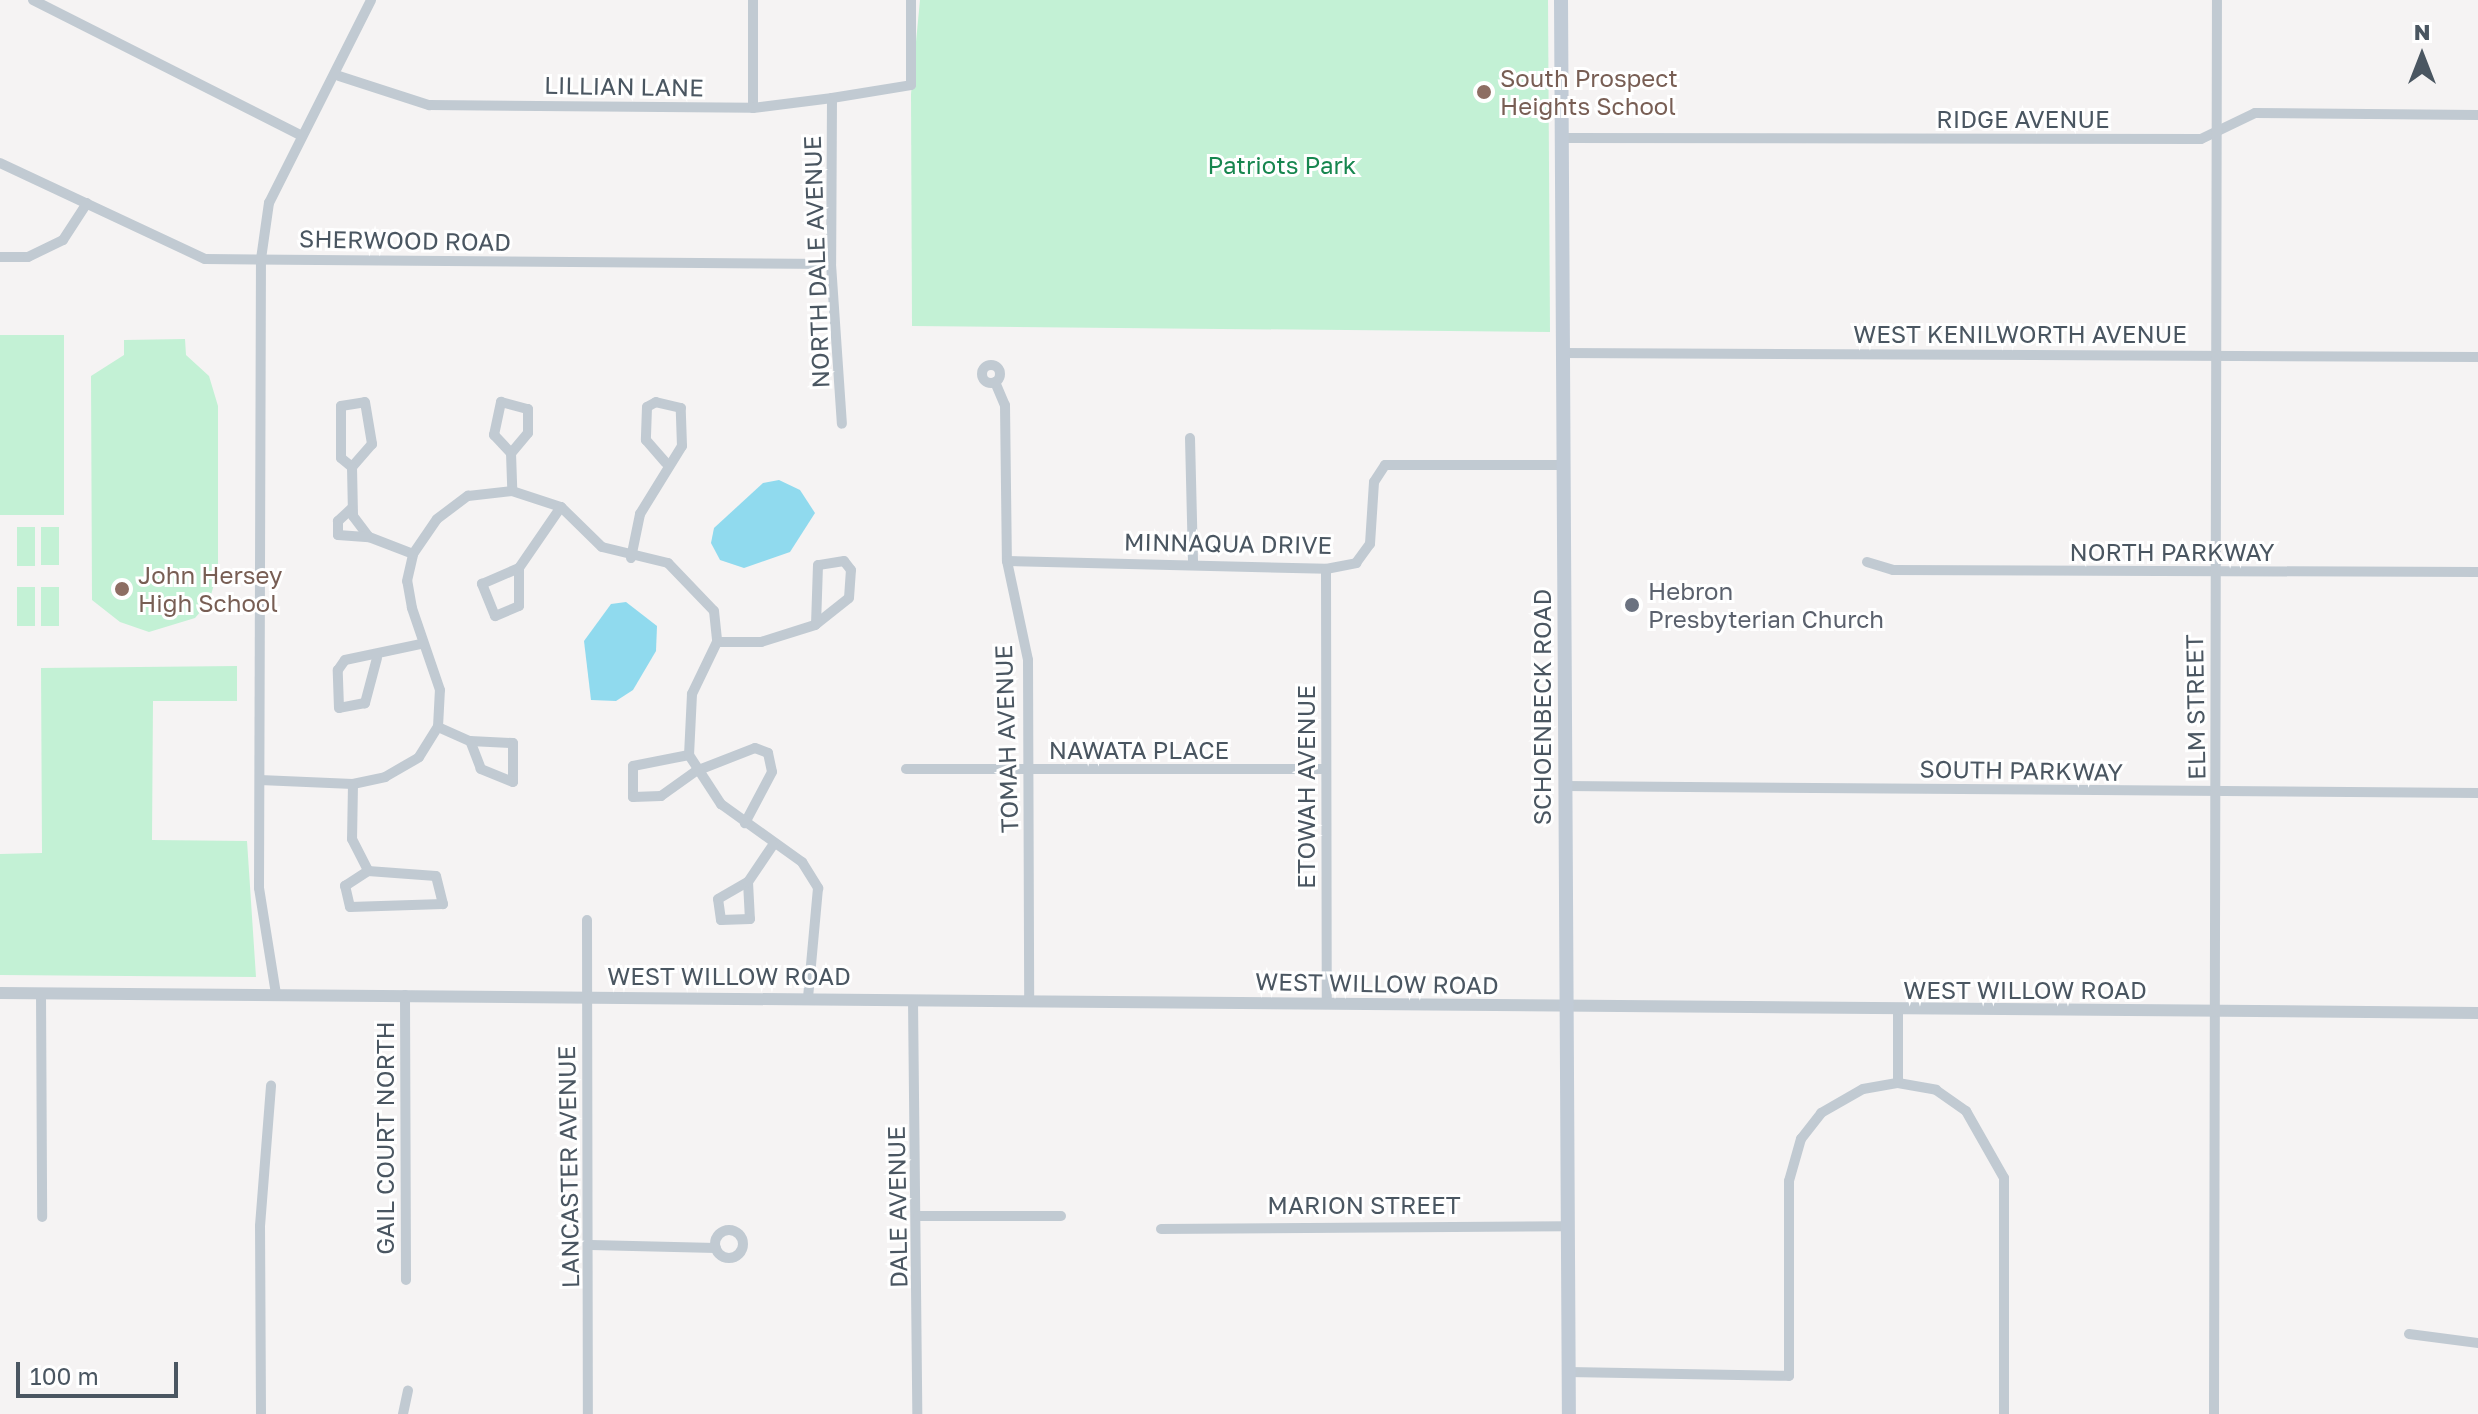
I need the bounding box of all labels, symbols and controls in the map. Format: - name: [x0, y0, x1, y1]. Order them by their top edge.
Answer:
- north arrow: [2382, 16, 2462, 96]
- text: N: [2414, 18, 2430, 45]
- place label: South Prospect Heights School: [1500, 64, 1678, 120]
- street label: LILLIAN LANE: [544, 70, 704, 102]
- marker: South Prospect Heights School: [1475, 83, 1493, 101]
- street label: RIDGE AVENUE: [1936, 105, 2110, 133]
- street label: NORTH DALE AVENUE: [797, 135, 835, 389]
- park label: Patriots Park: [1208, 151, 1356, 179]
- street label: SHERWOOD ROAD: [299, 224, 511, 256]
- street label: WEST KENILWORTH AVENUE: [1853, 320, 2187, 348]
- street label: MINNAQUA DRIVE: [1124, 527, 1332, 559]
- street label: NORTH PARKWAY: [2070, 538, 2274, 566]
- place label: John Hersey High School: [138, 561, 282, 617]
- place label: Hebron Presbyterian Church: [1648, 577, 1884, 633]
- marker: John Hersey High School: [113, 580, 131, 598]
- street label: SCHOENBECK ROAD: [1528, 589, 1556, 825]
- marker: Hebron Presbyterian Church: [1623, 596, 1641, 614]
- street label: ELM STREET: [2179, 634, 2211, 780]
- street label: TOMAH AVENUE: [988, 644, 1024, 834]
- street label: ETOWAH AVENUE: [1292, 685, 1320, 889]
- street label: NAWATA PLACE: [1049, 736, 1229, 764]
- street label: SOUTH PARKWAY: [1919, 754, 2123, 786]
- street label: WEST WILLOW ROAD: [607, 962, 851, 990]
- street label: WEST WILLOW ROAD: [1255, 966, 1499, 1000]
- street label: WEST WILLOW ROAD: [1903, 976, 2147, 1004]
- street label: GAIL COURT NORTH: [371, 1021, 399, 1255]
- street label: LANCASTER AVENUE: [551, 1046, 585, 1288]
- street label: DALE AVENUE: [881, 1126, 913, 1288]
- street label: MARION STREET: [1267, 1191, 1461, 1219]
- scale bar: [20, 1346, 182, 1396]
- text: 100 m: [30, 1361, 99, 1390]

